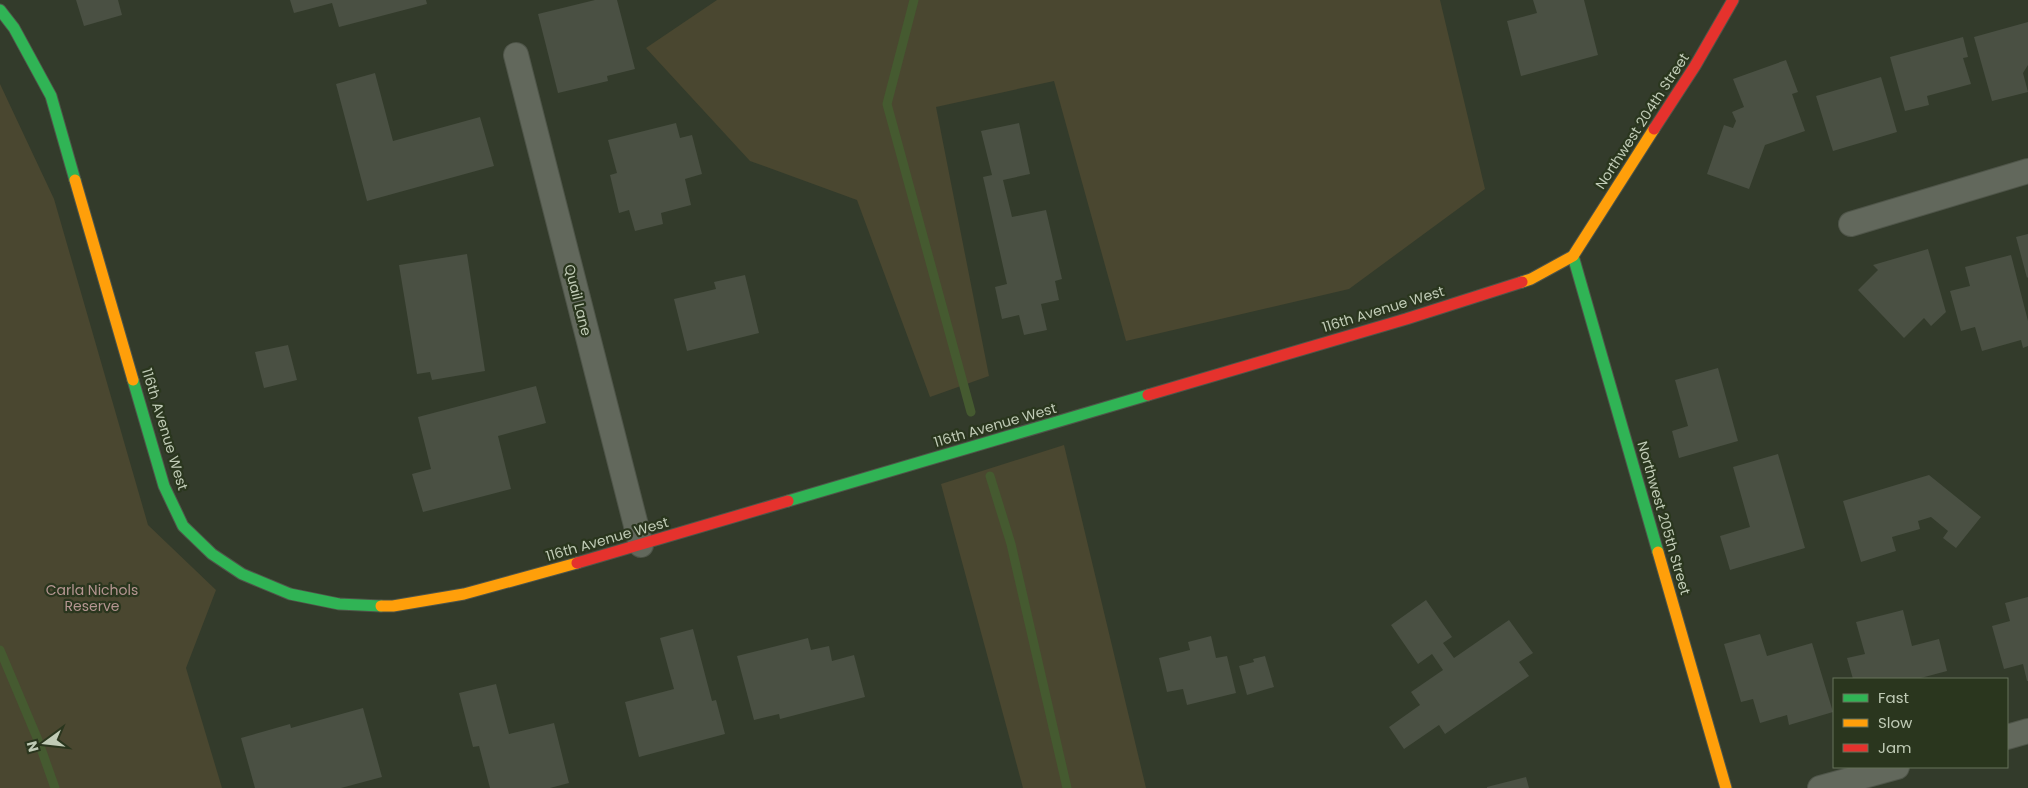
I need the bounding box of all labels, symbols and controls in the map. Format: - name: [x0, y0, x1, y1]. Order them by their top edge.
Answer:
- street label: Northwest 204th Street: [1590, 49, 1694, 193]
- street label: Quail Lane: [559, 262, 597, 338]
- street label: 116th Avenue West: [1319, 281, 1447, 337]
- street label: 116th Avenue West: [137, 365, 193, 493]
- street label: 116th Avenue West: [931, 398, 1059, 452]
- street label: Northwest 205th Street: [1633, 439, 1695, 597]
- street label: 116th Avenue West: [543, 512, 671, 566]
- park label: Carla Nichols Reserve: [46, 580, 138, 616]
- legend: [1833, 678, 2008, 768]
- text: Fast: [1878, 687, 1909, 708]
- text: Slow: [1878, 712, 1913, 733]
- north arrow: [20, 718, 70, 768]
- text: Jam: [1878, 737, 1912, 758]
- text: N: [21, 739, 43, 754]

